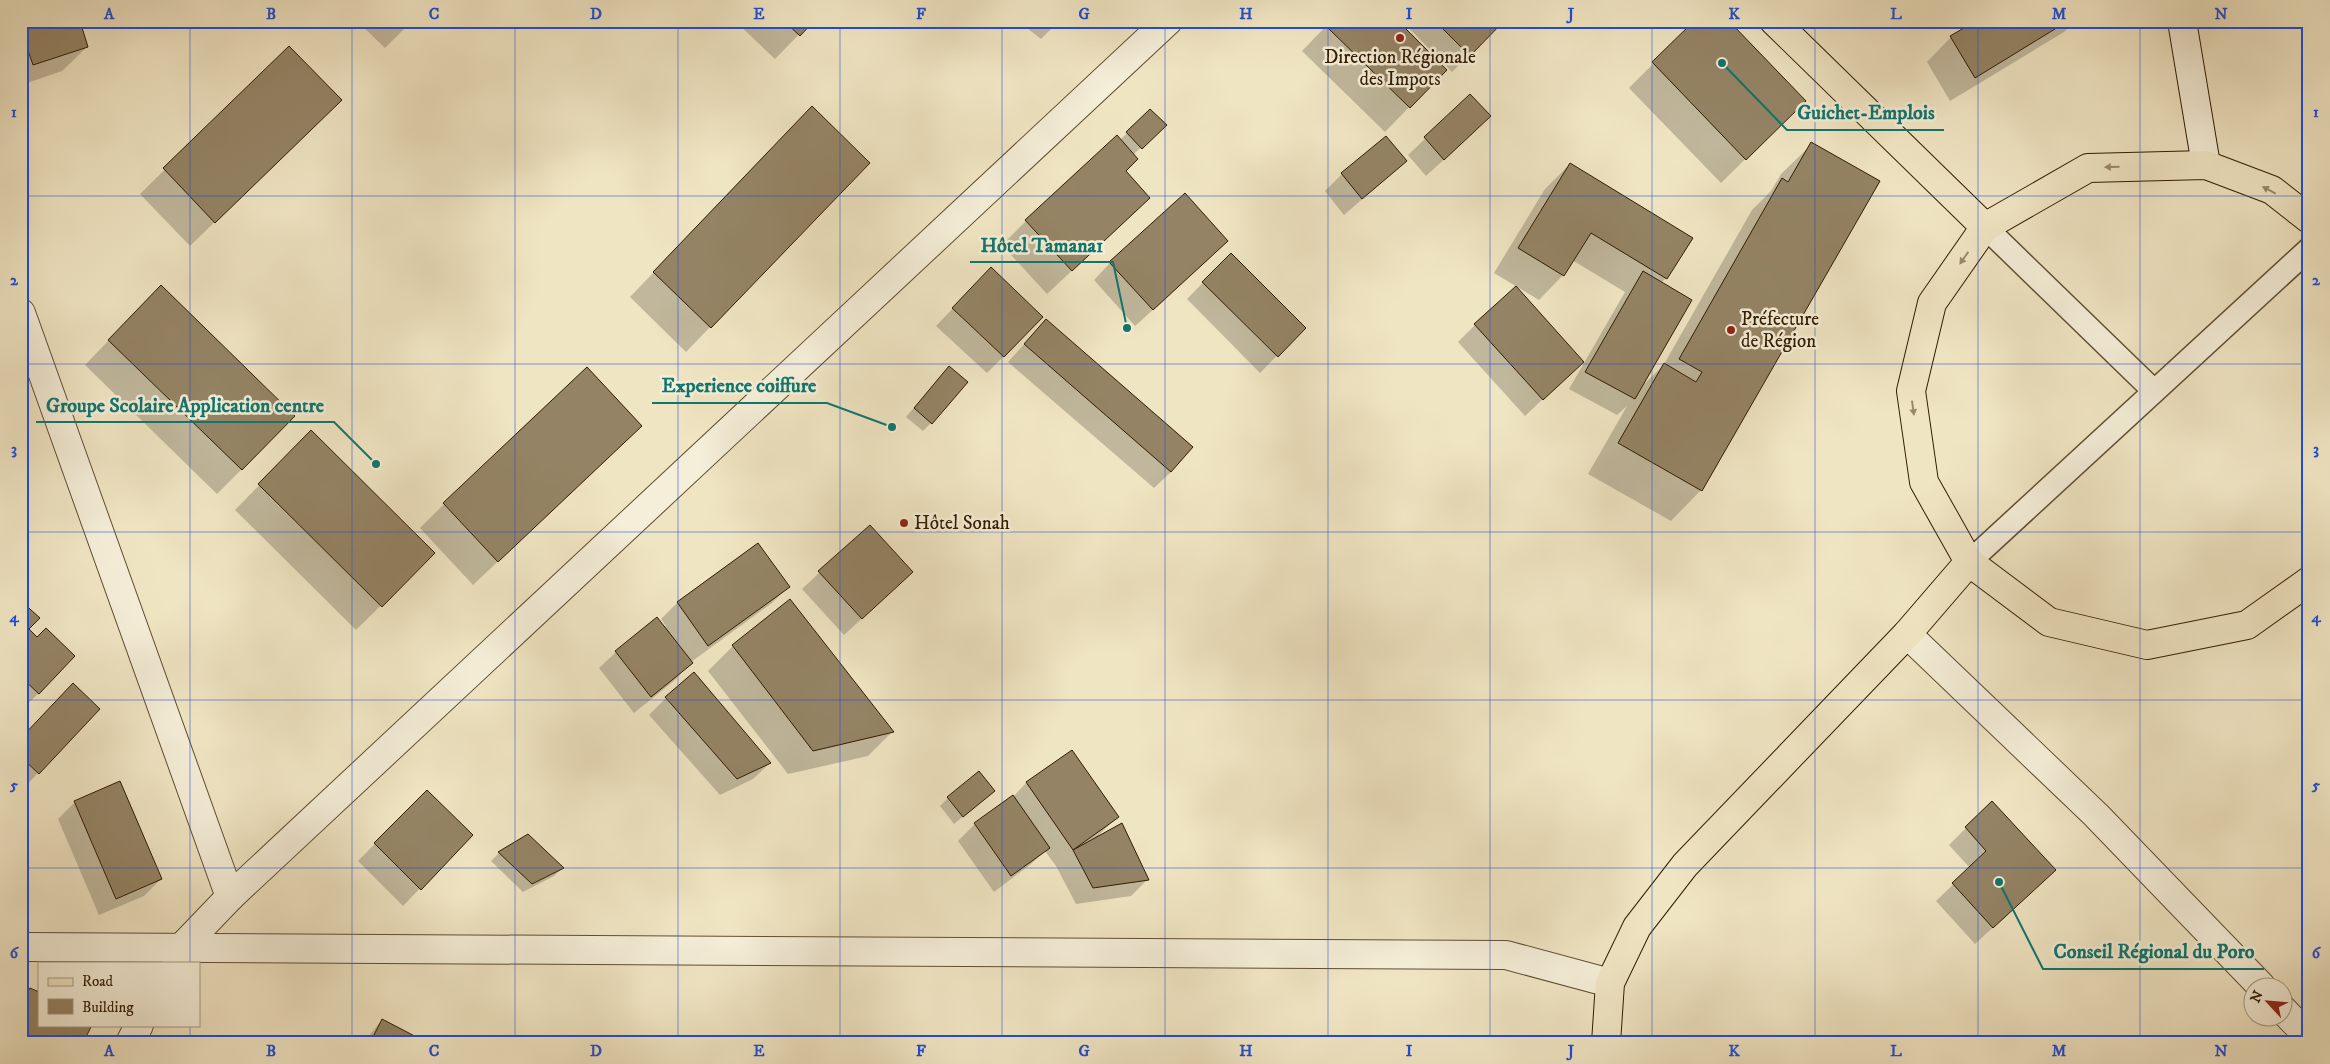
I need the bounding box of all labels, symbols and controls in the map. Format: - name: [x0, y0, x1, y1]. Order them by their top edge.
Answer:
- text: A: [103, 4, 115, 24]
- text: B: [266, 4, 276, 24]
- text: C: [429, 4, 439, 24]
- text: D: [590, 4, 602, 24]
- text: E: [753, 4, 765, 24]
- text: F: [916, 4, 926, 24]
- text: G: [1078, 4, 1090, 24]
- text: H: [1239, 4, 1253, 24]
- text: I: [1406, 4, 1413, 24]
- text: J: [1566, 4, 1575, 24]
- text: K: [1728, 4, 1740, 24]
- text: L: [1890, 4, 1902, 24]
- text: M: [2052, 4, 2067, 24]
- text: N: [2214, 4, 2228, 24]
- marker: Direction Régionale des Impots: [1394, 32, 1406, 44]
- place label: Direction Régionale des Impots: [1324, 46, 1476, 91]
- callout: Guichet-Emplois: [1787, 95, 1944, 130]
- text: Guichet-Emplois: [1797, 101, 1935, 126]
- text: 1: [11, 102, 17, 122]
- text: 1: [2313, 102, 2319, 122]
- one-way arrow: [2104, 164, 2120, 172]
- one-way arrow: [2262, 186, 2277, 194]
- callout: Hôtel Tamana1: [970, 227, 1113, 262]
- text: Hôtel Tamana1: [981, 234, 1103, 259]
- one-way arrow: [1959, 251, 1969, 265]
- text: 2: [10, 270, 19, 290]
- text: 2: [2312, 270, 2321, 290]
- place label: Préfecture de Région: [1741, 308, 1819, 353]
- marker: Préfecture de Région: [1725, 324, 1737, 336]
- callout: Experience coiffure: [652, 368, 827, 403]
- text: Experience coiffure: [662, 374, 817, 399]
- callout: Groupe Scolaire Application centre: [36, 387, 334, 422]
- text: Groupe Scolaire Application centre: [46, 394, 325, 419]
- one-way arrow: [1909, 400, 1917, 416]
- text: 3: [11, 439, 17, 459]
- text: 3: [2313, 439, 2319, 459]
- place label: Hôtel Sonah: [914, 512, 1010, 535]
- marker: Hôtel Sonah: [898, 517, 910, 529]
- text: 4: [8, 607, 19, 627]
- text: 4: [2310, 607, 2321, 627]
- text: 5: [9, 775, 18, 795]
- text: 5: [2311, 775, 2320, 795]
- callout: Conseil Régional du Poro: [2043, 934, 2264, 969]
- text: Conseil Régional du Poro: [2053, 940, 2255, 965]
- text: 6: [10, 943, 20, 963]
- text: 6: [2312, 943, 2322, 963]
- legend: [38, 962, 200, 1026]
- text: Road: [82, 972, 114, 991]
- north arrow: [2242, 976, 2292, 1026]
- text: N: [2247, 987, 2268, 1006]
- text: Building: [82, 998, 134, 1017]
- text: A: [103, 1041, 115, 1061]
- text: B: [266, 1041, 276, 1061]
- text: C: [429, 1041, 439, 1061]
- text: D: [590, 1041, 602, 1061]
- text: E: [753, 1041, 765, 1061]
- text: F: [916, 1041, 926, 1061]
- text: G: [1078, 1041, 1090, 1061]
- text: H: [1239, 1041, 1253, 1061]
- text: I: [1406, 1041, 1413, 1061]
- text: J: [1566, 1041, 1575, 1061]
- text: K: [1728, 1041, 1740, 1061]
- text: L: [1890, 1041, 1902, 1061]
- text: M: [2052, 1041, 2067, 1061]
- text: N: [2214, 1041, 2228, 1061]

